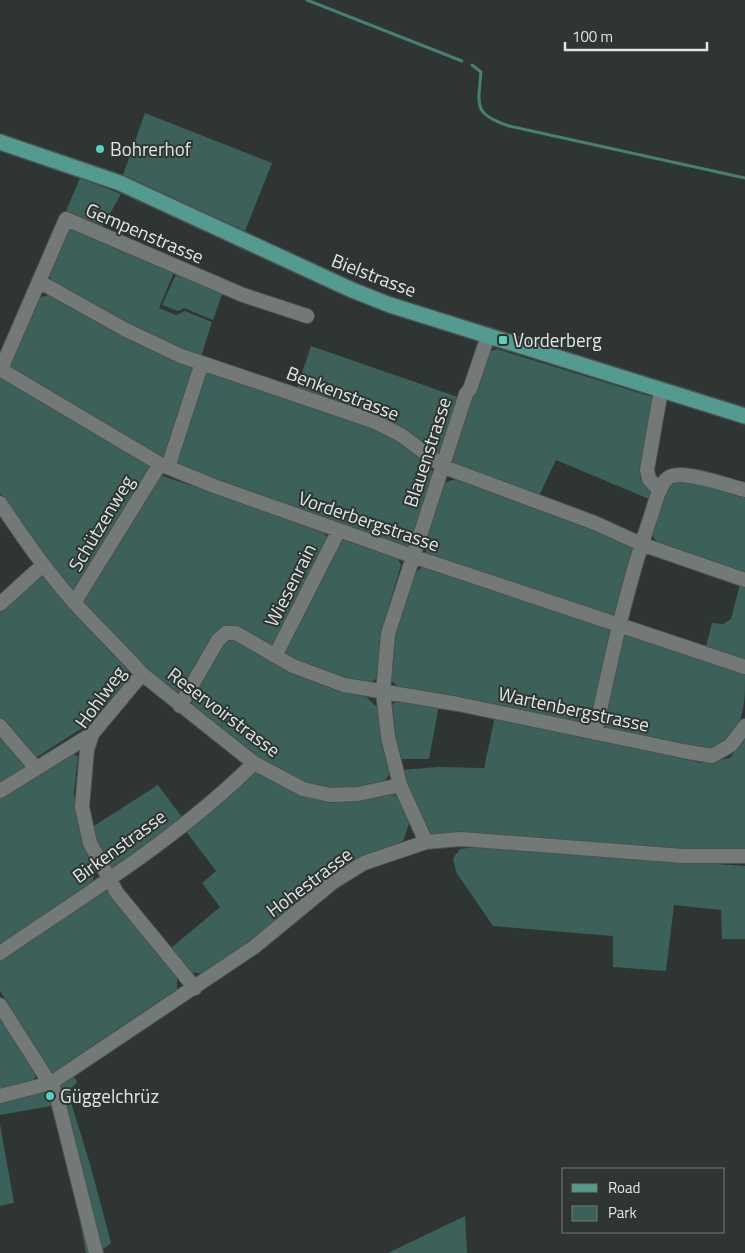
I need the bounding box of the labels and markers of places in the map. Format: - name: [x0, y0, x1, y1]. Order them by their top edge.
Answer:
- place label: Bohrerhof: [110, 134, 192, 163]
- marker: Bohrerhof: [94, 143, 106, 155]
- place label: Vorderberg: [513, 325, 602, 354]
- marker: Vorderberg: [497, 334, 509, 346]
- place label: Güggelchrüz: [60, 1081, 159, 1110]
- marker: Güggelchrüz: [44, 1090, 56, 1102]

